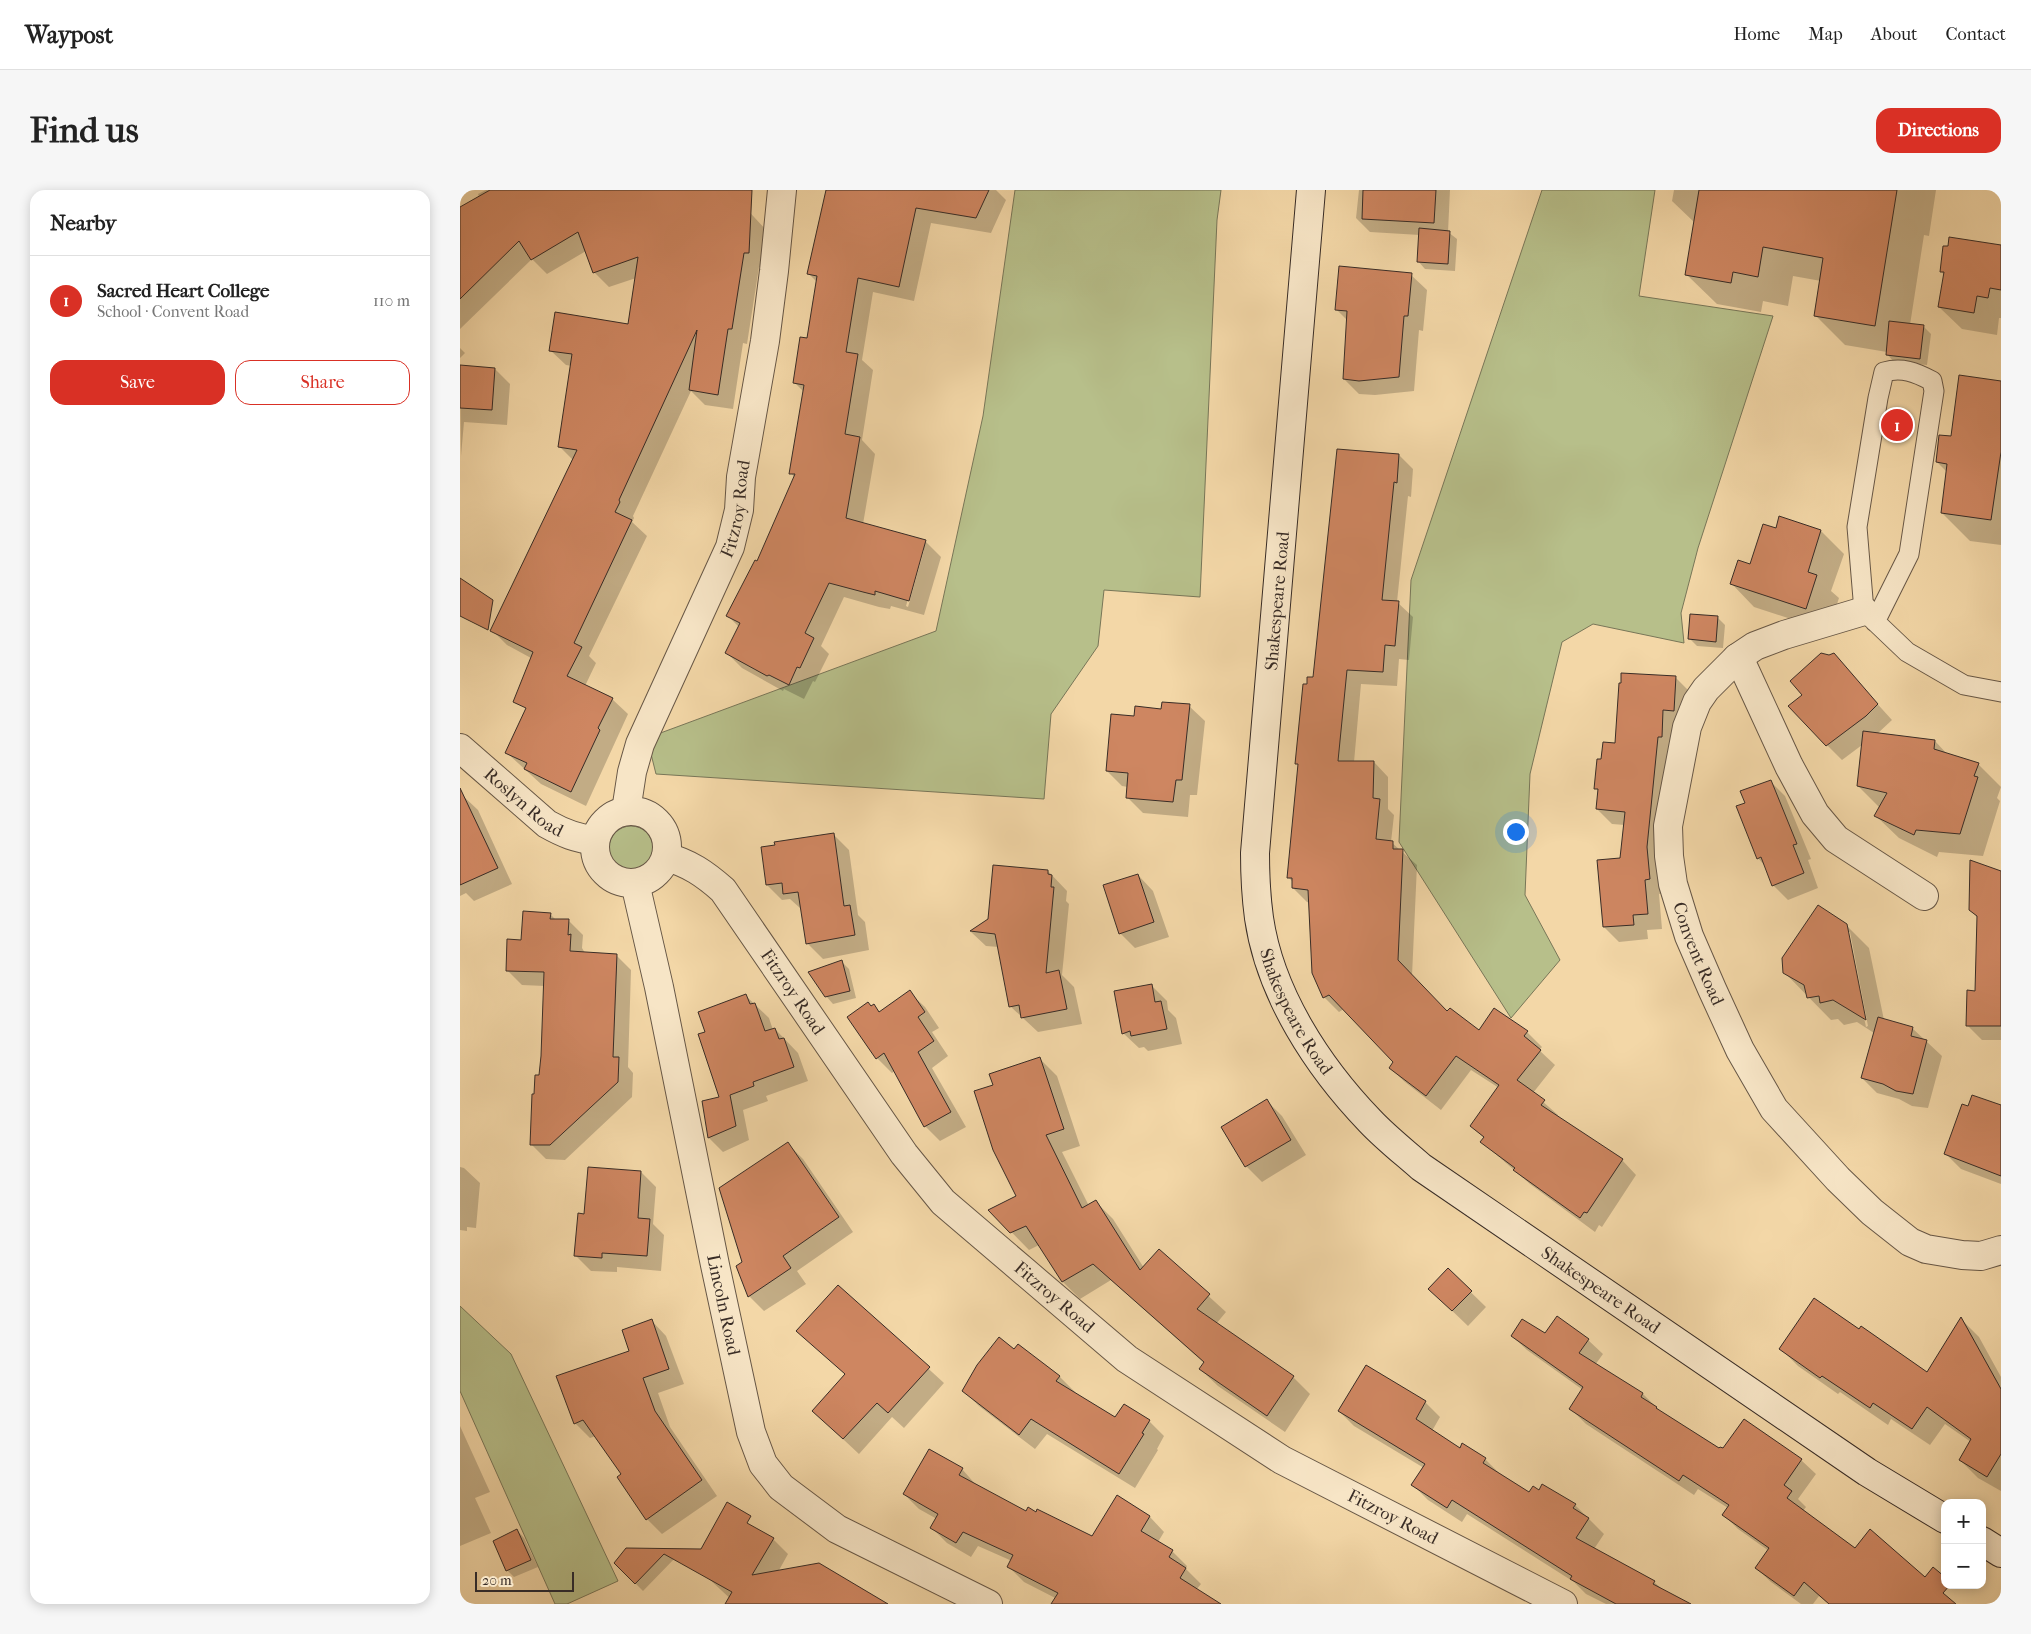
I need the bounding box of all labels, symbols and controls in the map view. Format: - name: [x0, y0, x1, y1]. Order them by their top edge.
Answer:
- text: Waypost: [25, 21, 113, 49]
- text: Home: [1733, 24, 1780, 45]
- text: Map: [1808, 24, 1843, 45]
- text: About: [1871, 24, 1917, 45]
- text: Contact: [1945, 24, 2006, 45]
- button: Directions: [1876, 108, 2001, 153]
- text: Find us: [30, 110, 139, 151]
- text: Nearby: [50, 211, 116, 235]
- text: Sacred Heart College: [97, 280, 269, 302]
- text: 1: [63, 291, 69, 310]
- text: 110 m: [373, 291, 410, 310]
- text: School · Convent Road: [97, 302, 249, 321]
- button: Save: [50, 360, 225, 405]
- button: Share: [235, 360, 410, 405]
- pin: 1: [1881, 406, 1913, 444]
- street label: Fitzroy Road: [716, 458, 755, 561]
- street label: Shakespeare Road: [1261, 530, 1294, 672]
- street label: Roslyn Road: [479, 764, 567, 842]
- your location: [1503, 819, 1529, 845]
- street label: Convent Road: [1668, 900, 1728, 1009]
- street label: Fitzroy Road: [756, 945, 829, 1039]
- street label: Shakespeare Road: [1255, 946, 1337, 1079]
- street label: Shakespeare Road: [1537, 1242, 1664, 1339]
- street label: Lincoln Road: [702, 1252, 744, 1358]
- street label: Fitzroy Road: [1010, 1257, 1099, 1338]
- street label: Fitzroy Road: [1344, 1485, 1442, 1549]
- map controls: [1941, 1499, 1986, 1589]
- button: +: [1941, 1499, 1986, 1544]
- button: −: [1941, 1544, 1986, 1589]
- scale bar: [475, 1569, 574, 1592]
- text: 20 m: [482, 1572, 512, 1589]

